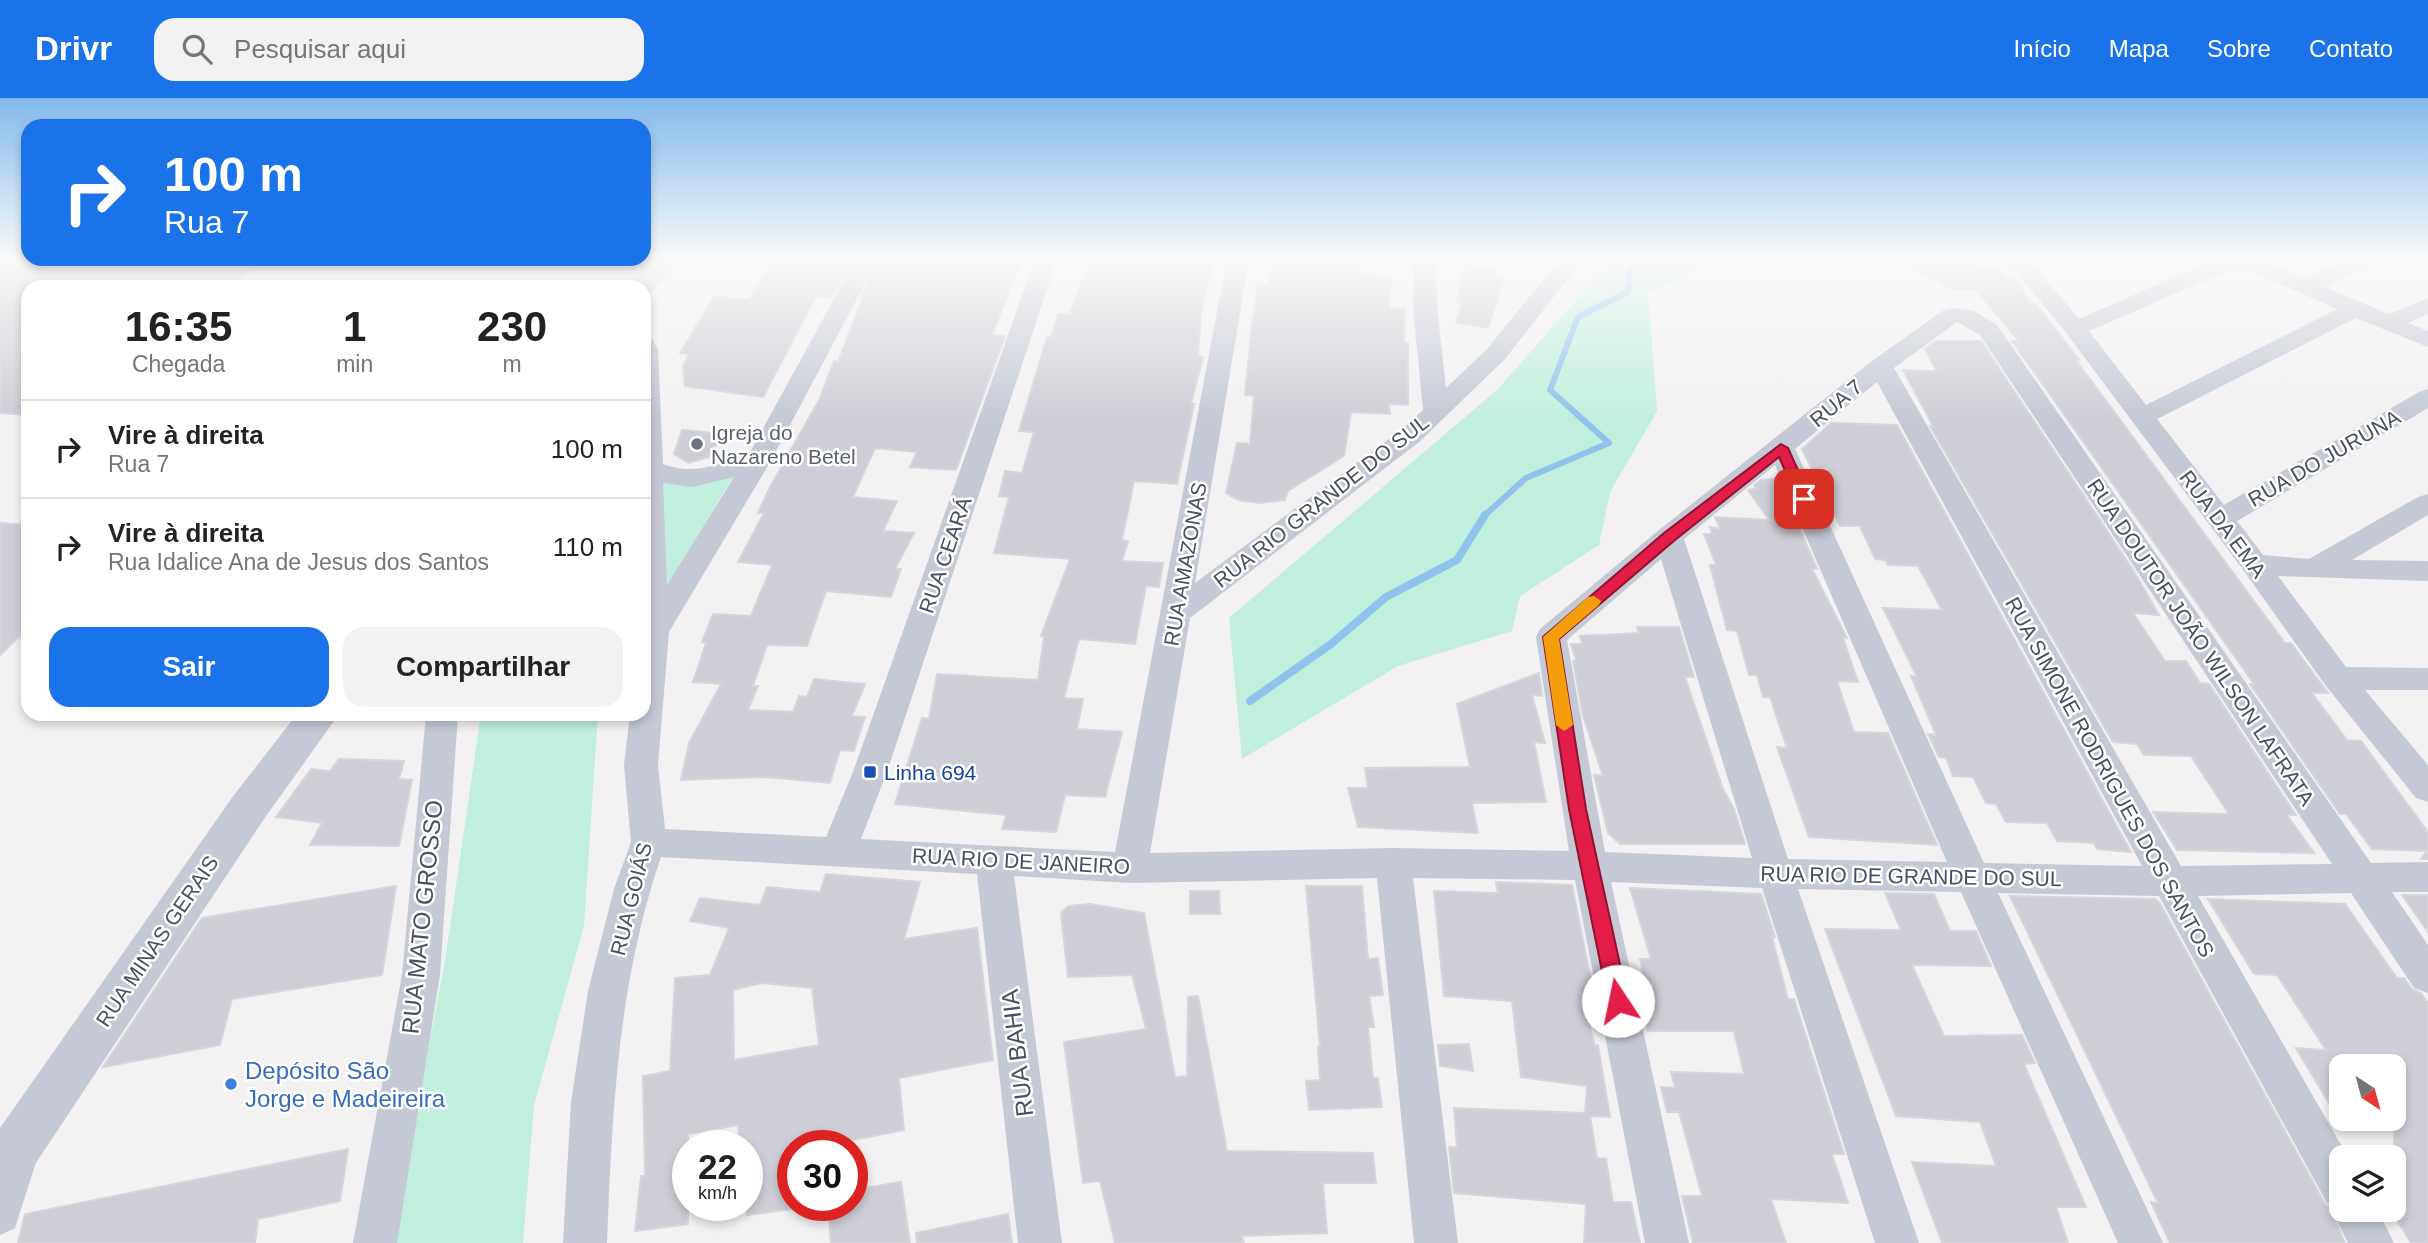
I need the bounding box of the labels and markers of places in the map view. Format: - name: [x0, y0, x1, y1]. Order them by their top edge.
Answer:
- place label: Igreja do Nazareno Betel: [711, 421, 856, 468]
- marker: Igreja do Nazareno Betel: [689, 436, 705, 452]
- pin: [1774, 469, 1834, 529]
- place label: Linha 694: [884, 761, 977, 784]
- marker: Linha 694: [862, 764, 878, 780]
- place label: Depósito São Jorge e Madeireira: [245, 1057, 446, 1112]
- marker: Depósito São Jorge e Madeireira: [223, 1076, 239, 1092]

